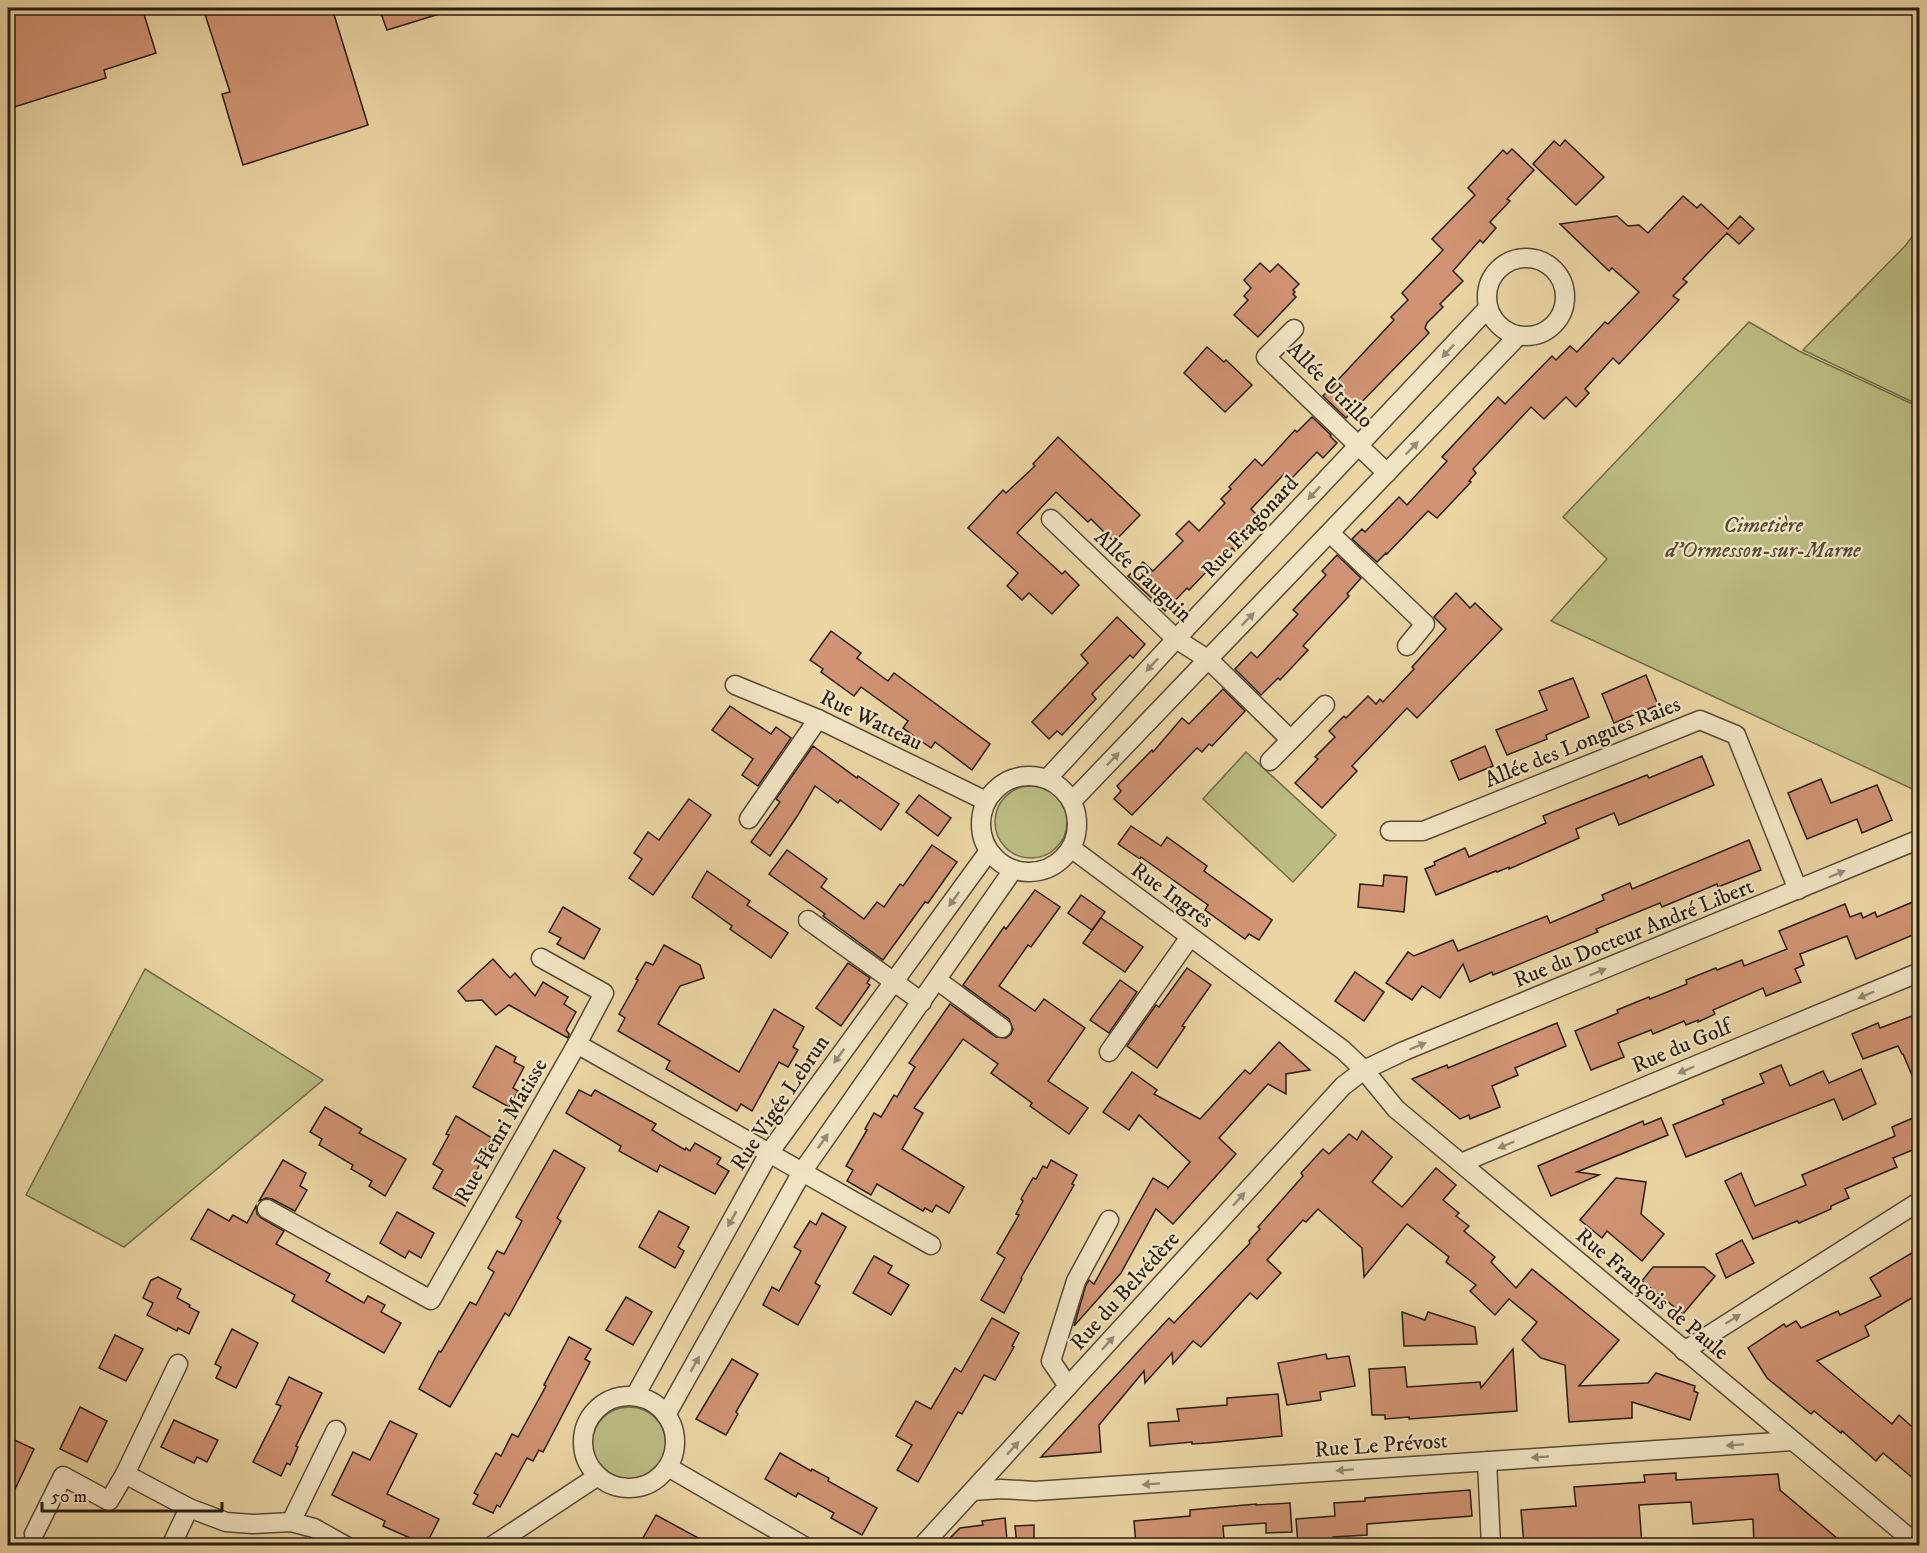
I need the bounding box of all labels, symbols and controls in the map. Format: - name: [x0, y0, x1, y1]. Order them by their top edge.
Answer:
- street label: Allée Utrillo: [1281, 336, 1379, 434]
- one-way arrow: [1441, 343, 1455, 358]
- one-way arrow: [1405, 440, 1419, 455]
- street label: Rue Fragonard: [1196, 470, 1304, 584]
- one-way arrow: [1307, 485, 1321, 500]
- park label: Cimetière d'Ormesson-sur-Marne: [1664, 512, 1861, 564]
- street label: Allée Gauguin: [1088, 524, 1198, 629]
- one-way arrow: [1241, 612, 1254, 627]
- one-way arrow: [1145, 658, 1159, 673]
- street label: Rue Watteau: [816, 684, 927, 757]
- street label: Allée des Longues Raies: [1481, 691, 1684, 794]
- one-way arrow: [1105, 753, 1119, 767]
- street label: Rue Ingres: [1126, 856, 1218, 934]
- one-way arrow: [1828, 869, 1846, 879]
- street label: Rue du Docteur André Libert: [1510, 873, 1757, 994]
- one-way arrow: [948, 890, 960, 906]
- one-way arrow: [1589, 967, 1607, 976]
- one-way arrow: [1856, 990, 1874, 1000]
- street label: Rue du Golf: [1628, 1012, 1739, 1079]
- street label: Rue Vigée Lebrun: [725, 1030, 836, 1176]
- one-way arrow: [1409, 1041, 1427, 1051]
- one-way arrow: [833, 1048, 845, 1064]
- street label: Rue Henri Matisse: [449, 1054, 554, 1208]
- one-way arrow: [1676, 1065, 1694, 1075]
- one-way arrow: [817, 1133, 829, 1148]
- one-way arrow: [1496, 1140, 1514, 1150]
- one-way arrow: [1232, 1192, 1245, 1207]
- one-way arrow: [727, 1211, 737, 1228]
- street label: Rue François de Paule: [1570, 1222, 1734, 1366]
- street label: Rue du Belvédère: [1065, 1226, 1186, 1356]
- one-way arrow: [1725, 1314, 1742, 1325]
- one-way arrow: [1101, 1336, 1114, 1351]
- one-way arrow: [690, 1355, 700, 1372]
- street label: Rue Le Prévost: [1314, 1427, 1449, 1464]
- one-way arrow: [1006, 1440, 1020, 1455]
- one-way arrow: [1725, 1440, 1744, 1449]
- one-way arrow: [1530, 1453, 1549, 1462]
- one-way arrow: [1336, 1466, 1355, 1475]
- scale bar: [42, 1475, 222, 1513]
- one-way arrow: [1141, 1479, 1160, 1488]
- text: 50 m: [51, 1486, 87, 1508]

